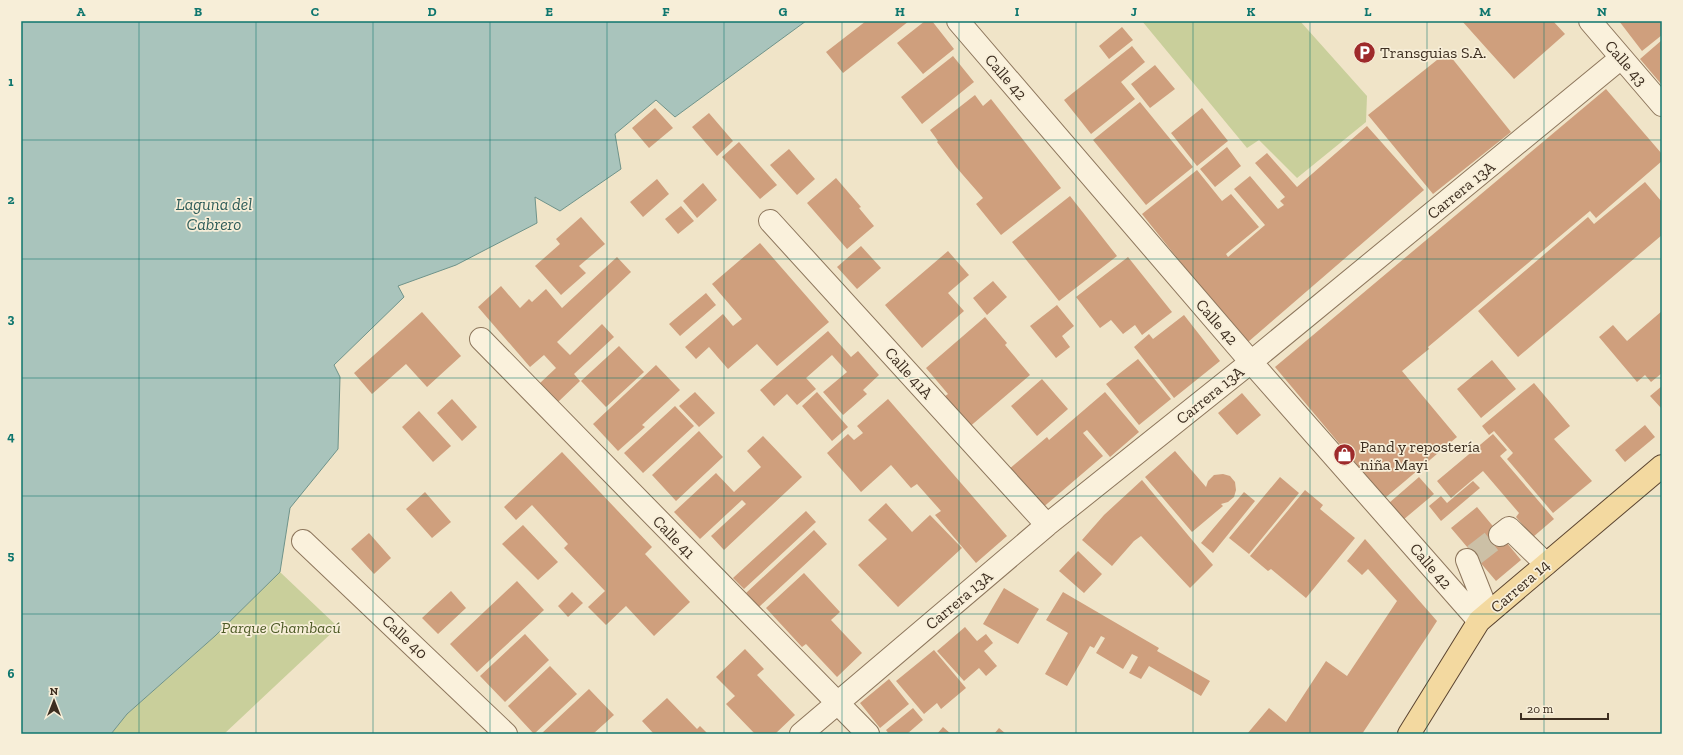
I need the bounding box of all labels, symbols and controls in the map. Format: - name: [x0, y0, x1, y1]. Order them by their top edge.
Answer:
- text: A: [77, 4, 86, 19]
- text: B: [194, 4, 202, 19]
- text: C: [311, 4, 319, 19]
- text: D: [427, 4, 437, 19]
- text: E: [545, 4, 553, 19]
- text: F: [662, 4, 670, 19]
- text: G: [779, 4, 788, 19]
- text: H: [895, 4, 905, 19]
- text: I: [1015, 4, 1020, 19]
- text: J: [1131, 4, 1137, 19]
- text: K: [1247, 4, 1256, 19]
- text: L: [1364, 4, 1372, 19]
- text: M: [1479, 4, 1491, 19]
- text: N: [1597, 4, 1607, 19]
- street label: Calle 43: [1601, 36, 1651, 90]
- parking icon: Transguias S.A.: [1352, 39, 1378, 65]
- place label: Transguias S.A.: [1380, 43, 1486, 62]
- street label: Calle 42: [981, 50, 1031, 104]
- text: 1: [8, 74, 14, 89]
- street label: Carrera 13A: [1423, 157, 1499, 223]
- text: 2: [8, 192, 15, 207]
- water label: Laguna del Cabrero: [176, 194, 252, 234]
- street label: Calle 42: [1192, 295, 1242, 349]
- text: 3: [8, 311, 15, 326]
- street label: Calle 41A: [881, 343, 938, 403]
- street label: Carrera 13A: [1172, 362, 1248, 428]
- text: 4: [7, 429, 15, 444]
- place label: Pand y repostería niña Mayi: [1360, 437, 1480, 474]
- shop icon: Pand y repostería niña Mayi: [1332, 442, 1358, 468]
- street label: Calle 41: [649, 512, 699, 562]
- street label: Calle 42: [1406, 539, 1456, 593]
- text: 5: [8, 548, 15, 563]
- street label: Carrera 14: [1487, 555, 1554, 617]
- street label: Carrera 13A: [922, 566, 997, 633]
- street label: Calle 40: [378, 611, 432, 663]
- park label: Parque Chambacú: [221, 618, 341, 637]
- text: 6: [8, 666, 15, 681]
- north arrow: [34, 681, 74, 721]
- text: N: [50, 685, 59, 698]
- scale bar: [1521, 695, 1608, 721]
- text: 20 m: [1527, 702, 1554, 716]

